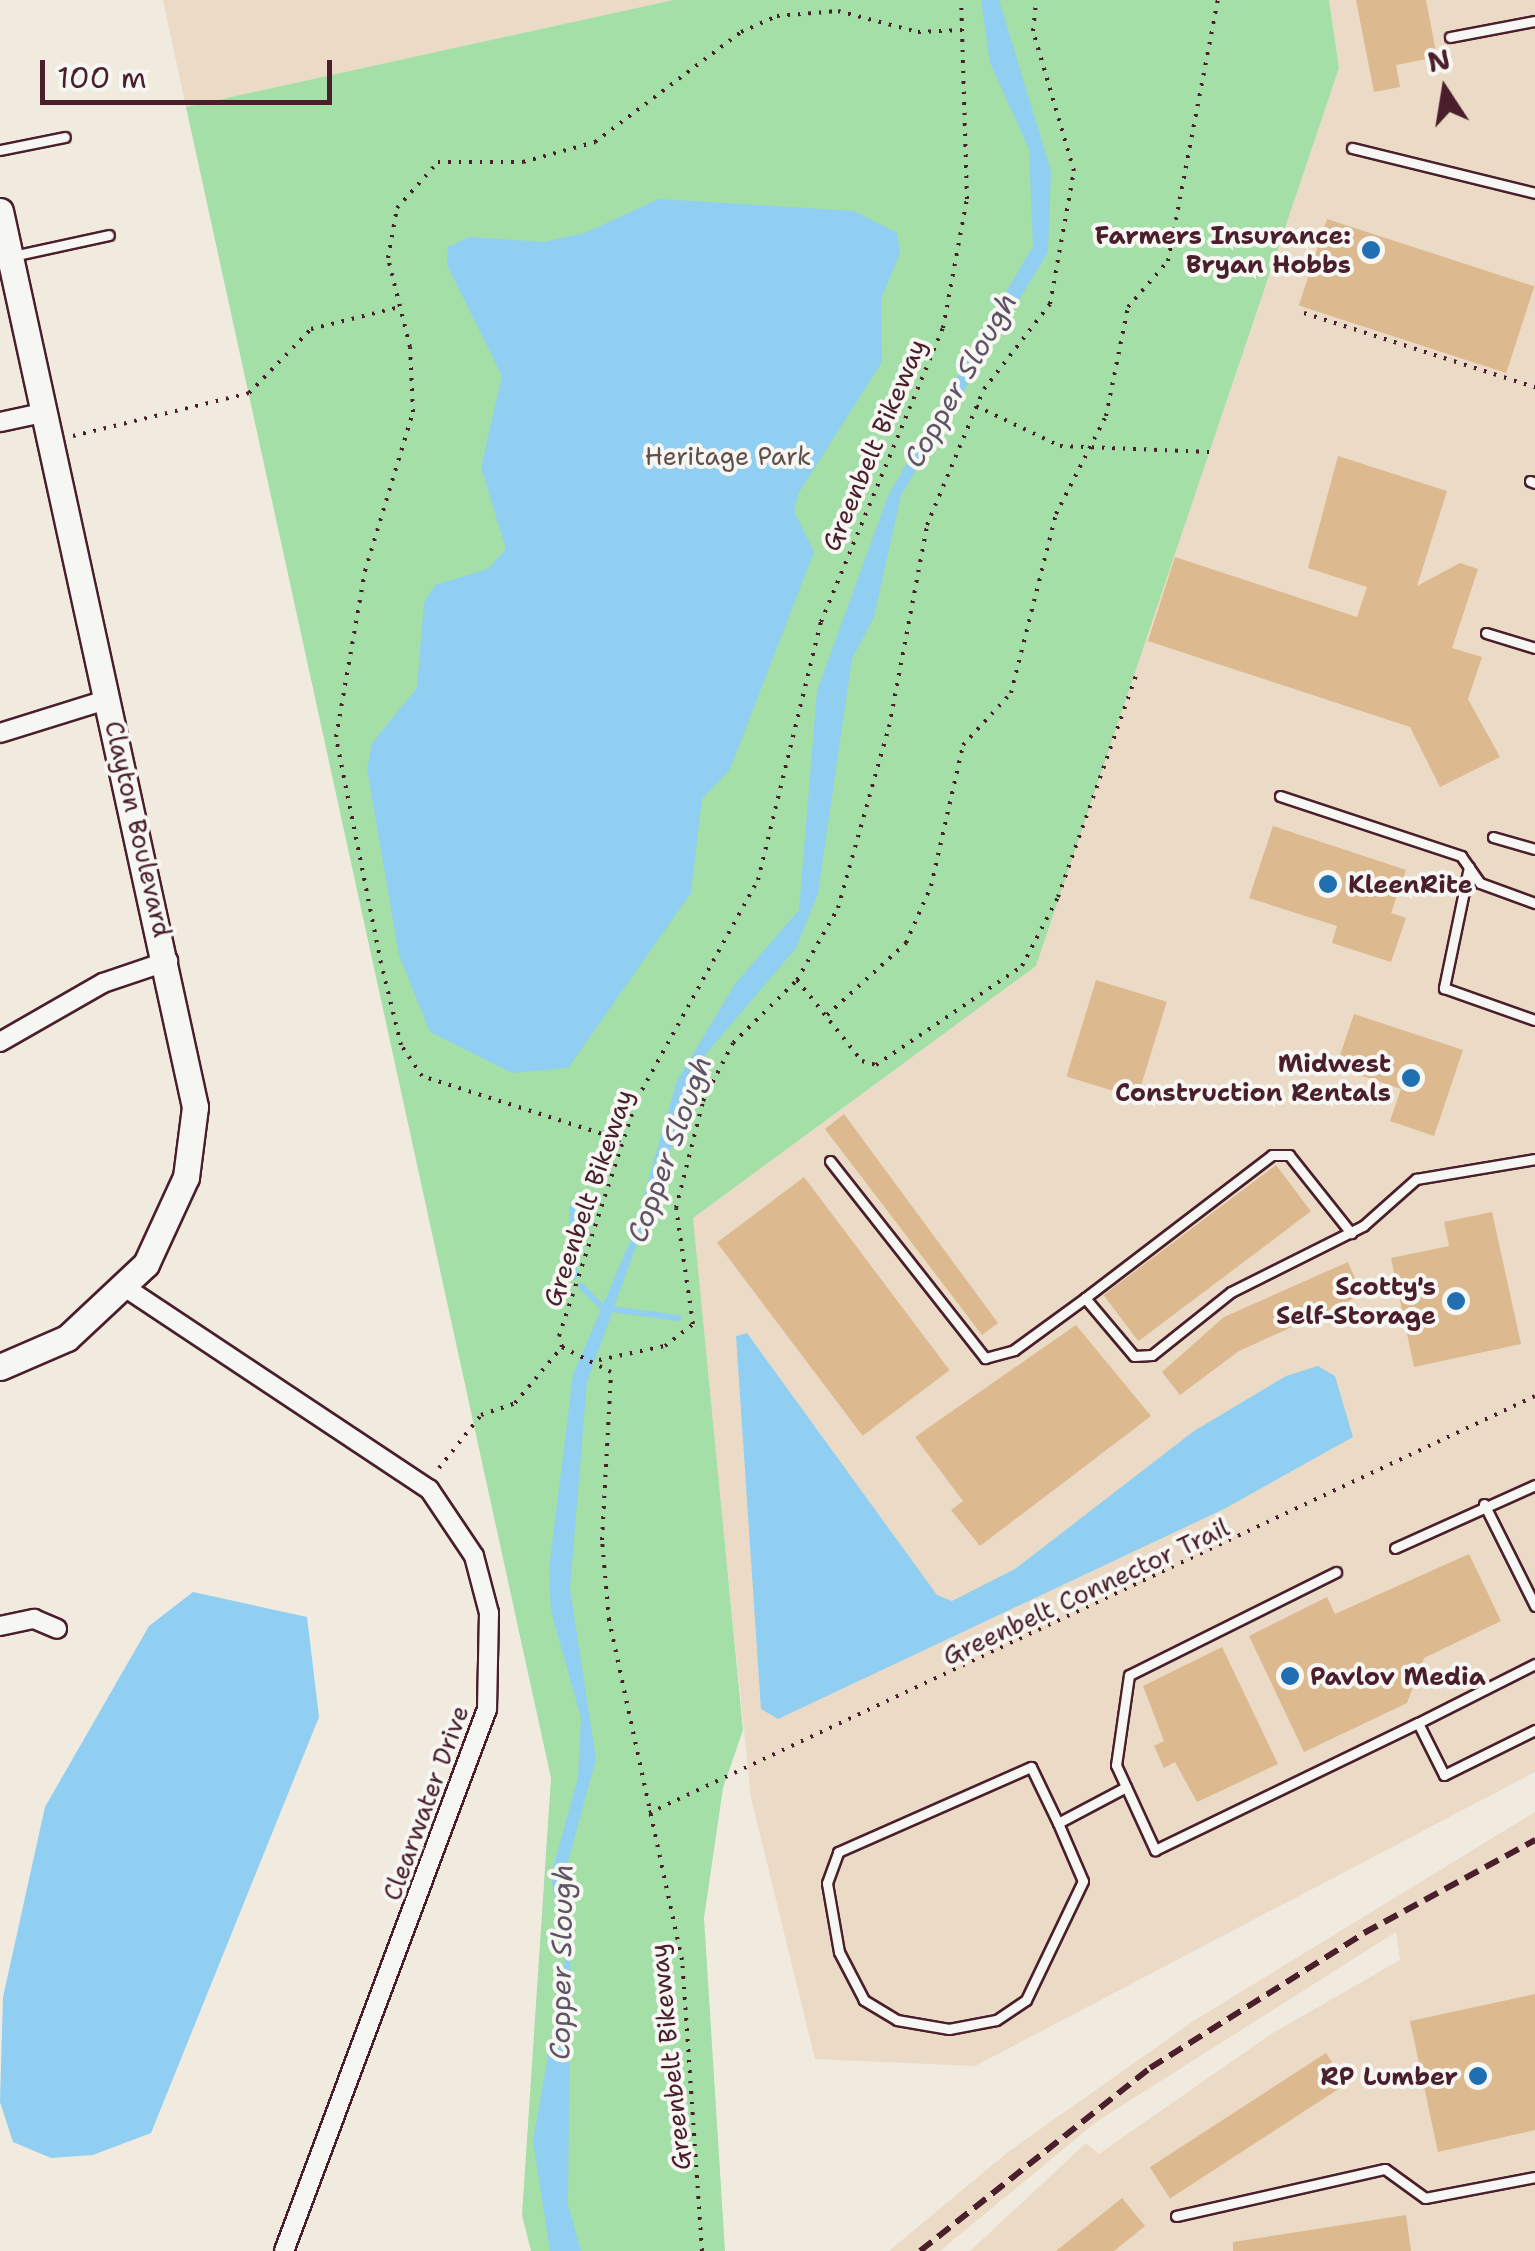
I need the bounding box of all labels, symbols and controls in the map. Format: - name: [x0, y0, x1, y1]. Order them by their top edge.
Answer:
- scale bar: [45, 40, 338, 102]
- north arrow: [1395, 40, 1495, 140]
- text: N: [1424, 40, 1454, 82]
- text: 100 m: [57, 57, 147, 98]
- place label: Farmers Insurance: Bryan Hobbs: [1095, 221, 1351, 280]
- marker: Farmers Insurance: Bryan Hobbs: [1360, 239, 1382, 261]
- water label: Copper Slough: [896, 287, 1024, 473]
- street label: Greenbelt Bikeway: [816, 334, 932, 556]
- park label: Heritage Park: [645, 441, 811, 471]
- street label: Clayton Boulevard: [99, 718, 177, 940]
- place label: KleenRite: [1348, 869, 1473, 899]
- marker: KleenRite: [1317, 873, 1339, 895]
- place label: Midwest Construction Rentals: [1115, 1049, 1391, 1108]
- water label: Copper Slough: [620, 1051, 718, 1247]
- marker: Midwest Construction Rentals: [1400, 1067, 1422, 1089]
- street label: Greenbelt Bikeway: [537, 1086, 639, 1310]
- place label: Scotty's Self-Storage: [1276, 1272, 1436, 1331]
- marker: Scotty's Self-Storage: [1445, 1290, 1467, 1312]
- street label: Greenbelt Connector Trail: [938, 1512, 1234, 1672]
- place label: Pavlov Media: [1310, 1661, 1486, 1691]
- marker: Pavlov Media: [1279, 1665, 1301, 1687]
- street label: Clearwater Drive: [377, 1701, 475, 1905]
- water label: Copper Slough: [542, 1864, 580, 2060]
- street label: Greenbelt Bikeway: [643, 1942, 697, 2172]
- place label: RP Lumber: [1320, 2061, 1458, 2091]
- marker: RP Lumber: [1467, 2065, 1489, 2087]

